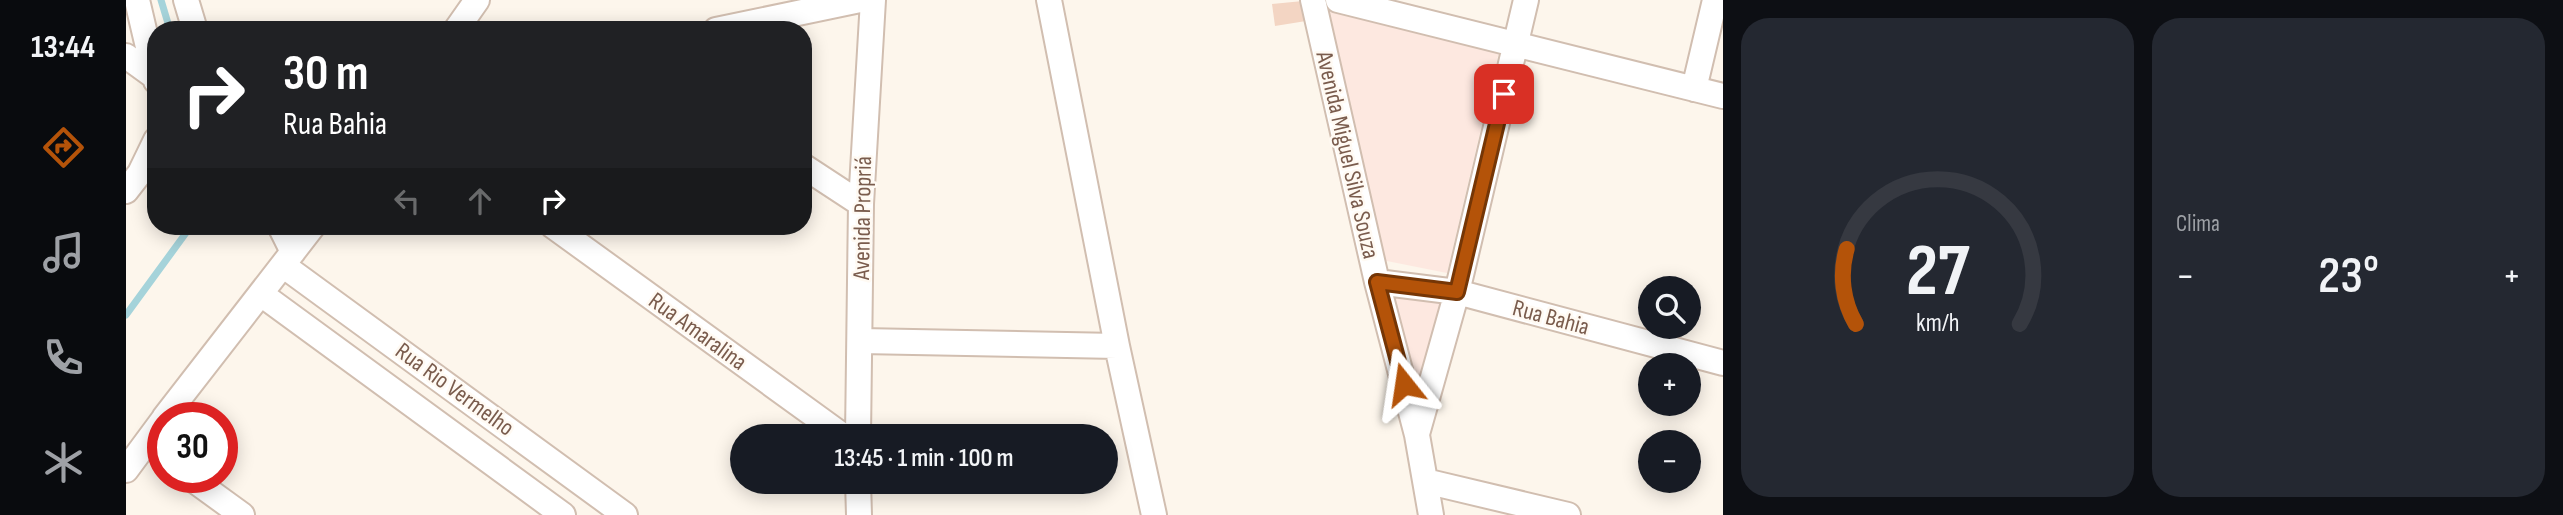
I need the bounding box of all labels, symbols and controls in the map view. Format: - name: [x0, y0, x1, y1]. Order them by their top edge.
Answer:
- text: 13:44: [31, 28, 95, 67]
- text: 30 m: [283, 45, 368, 104]
- street label: Avenida Miguel Silva Souza: [1309, 48, 1385, 262]
- icon: right: [168, 49, 259, 140]
- pin: [1474, 64, 1534, 124]
- icon: arrive: [1485, 75, 1523, 113]
- text: Rua Bahia: [283, 105, 387, 144]
- icon: directions: [39, 123, 88, 172]
- street label: Avenida Propriá: [847, 156, 878, 281]
- icon: left: [388, 182, 426, 220]
- icon: ahead: [461, 182, 499, 220]
- icon: right: [534, 182, 572, 220]
- text: Clima: [2176, 210, 2220, 238]
- icon: music: [39, 228, 88, 277]
- text: 27: [1906, 228, 1970, 316]
- text: 23°: [2318, 245, 2379, 308]
- text: −: [2176, 254, 2195, 299]
- text: +: [2502, 254, 2521, 299]
- map controls: [1638, 276, 1701, 493]
- button: search: [1638, 276, 1701, 339]
- street label: Rua Amaralina: [643, 286, 752, 377]
- street label: Rua Bahia: [1509, 293, 1592, 342]
- text: km/h: [1916, 307, 1959, 338]
- icon: phone: [39, 333, 88, 382]
- street label: Rua Rio Vermelho: [390, 337, 520, 442]
- position arrow: [1367, 347, 1441, 421]
- button: +: [1638, 353, 1701, 416]
- speed limit sign: 30: [147, 402, 238, 493]
- button: −: [1638, 430, 1701, 493]
- icon: climate: [39, 438, 88, 487]
- text: 13:45 · 1 min · 100 m: [834, 443, 1014, 474]

